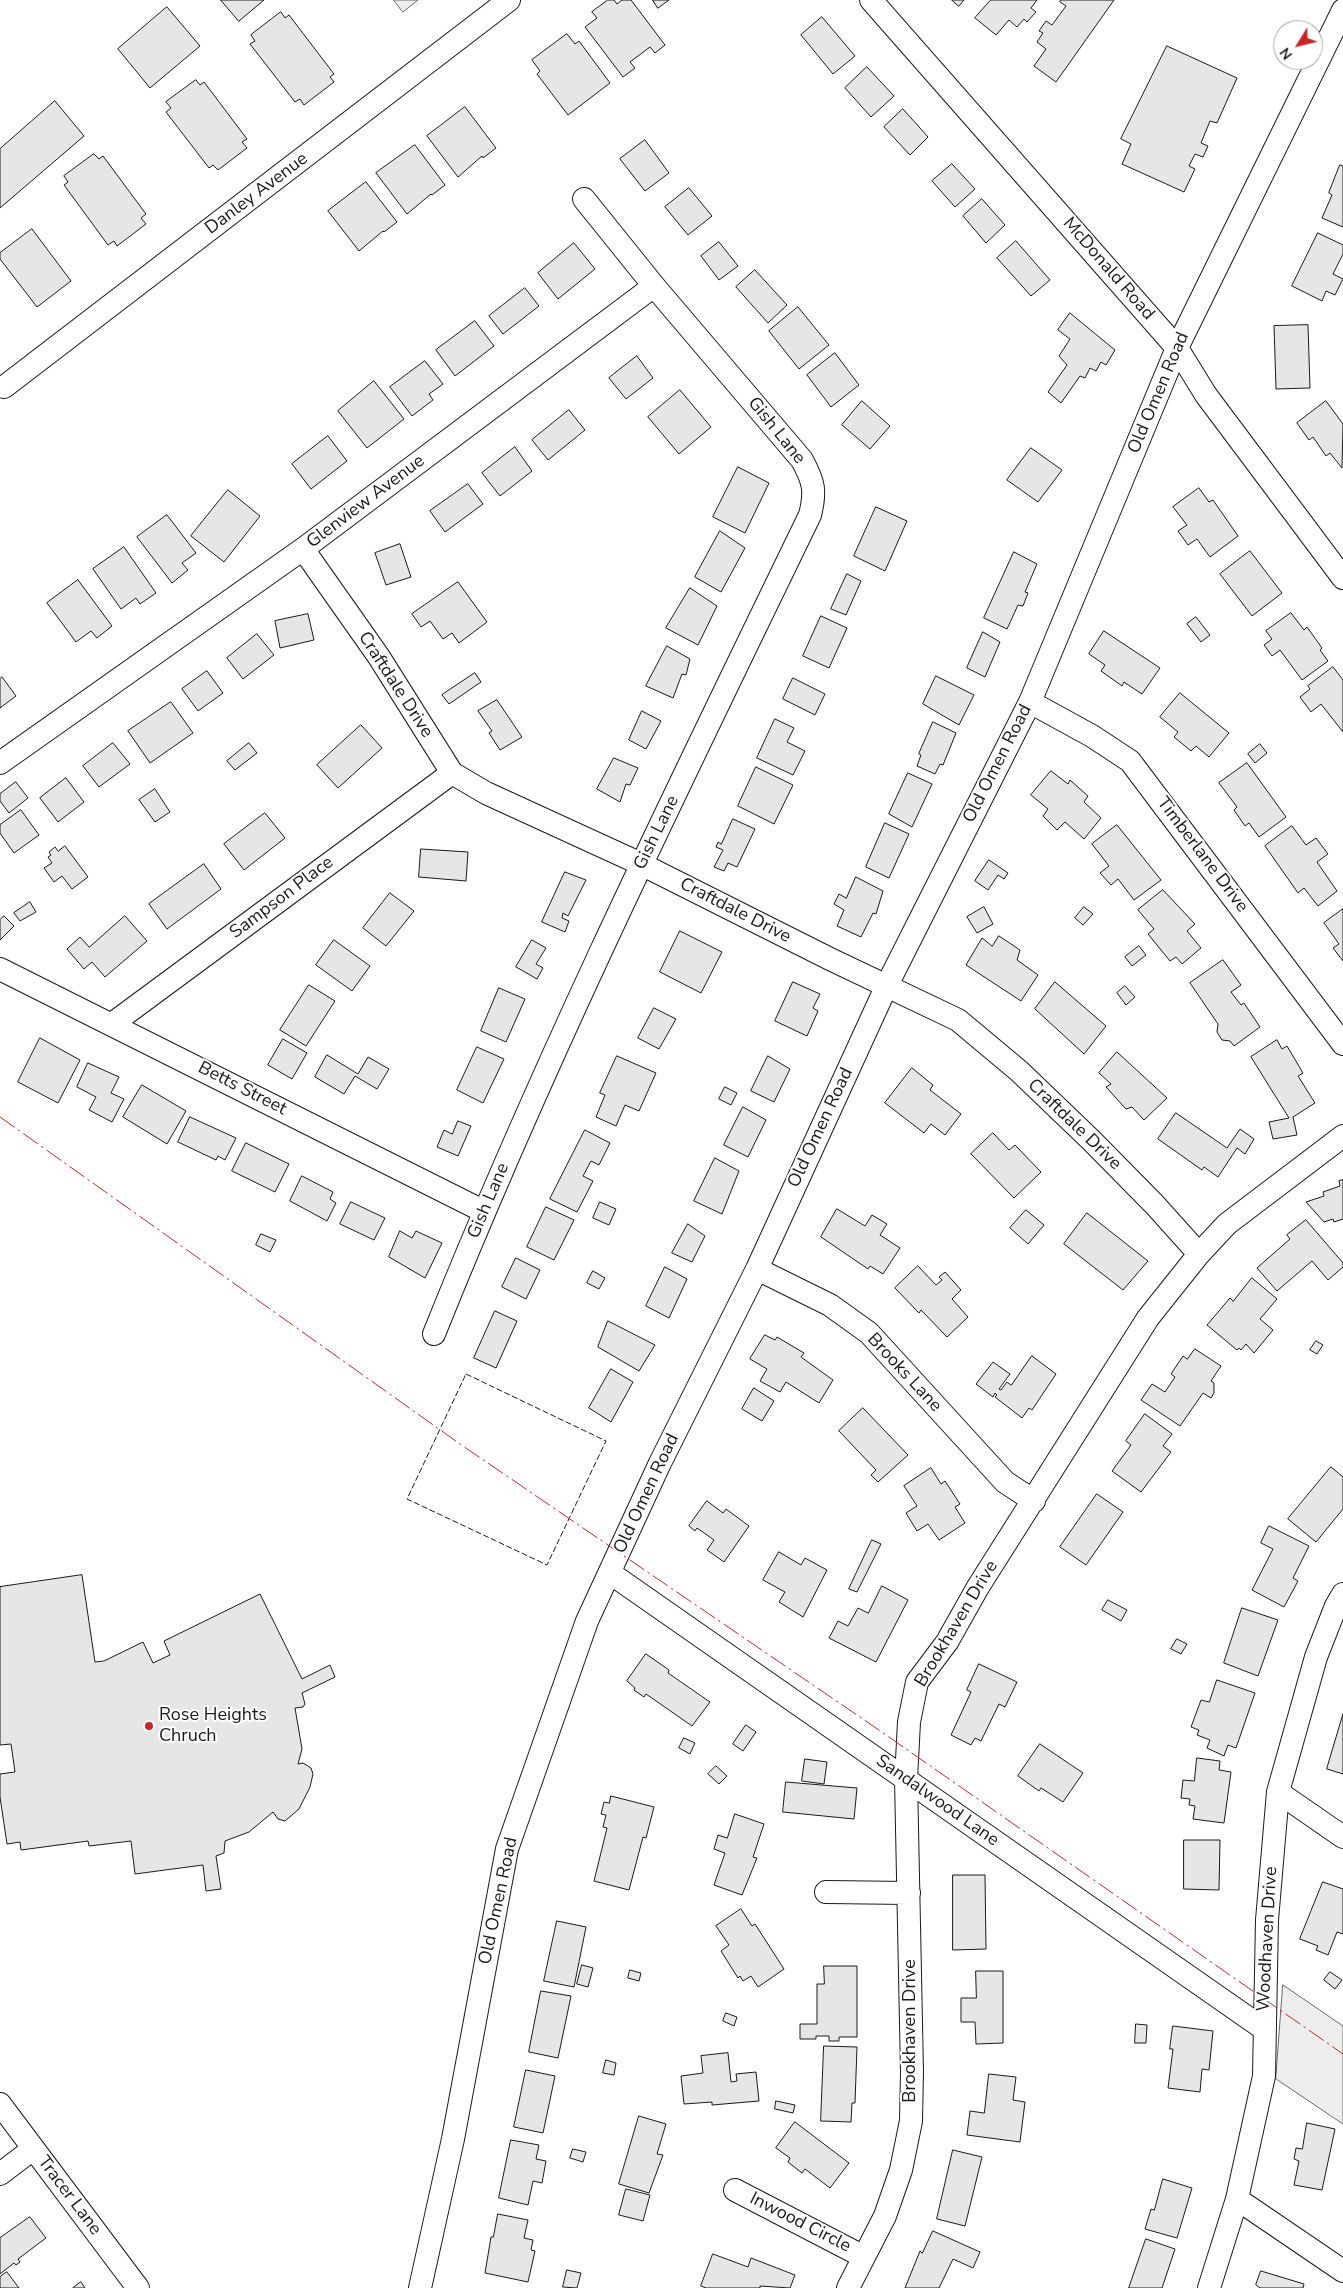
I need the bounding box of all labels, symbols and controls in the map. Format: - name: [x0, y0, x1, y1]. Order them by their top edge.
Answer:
- north arrow: [1273, 20, 1323, 70]
- text: N: [1276, 44, 1297, 63]
- street label: Danley Avenue: [201, 148, 313, 240]
- street label: McDonald Road: [1058, 213, 1158, 325]
- street label: Old Omen Road: [1124, 329, 1194, 457]
- street label: Gish Lane: [742, 393, 810, 469]
- street label: Glenview Avenue: [303, 451, 429, 553]
- street label: Craftdale Drive: [353, 628, 437, 742]
- street label: Old Omen Road: [959, 701, 1037, 827]
- street label: Gish Lane: [630, 792, 684, 874]
- street label: Timberlane Drive: [1152, 793, 1252, 917]
- street label: Sampson Place: [226, 852, 338, 944]
- street label: Craftdale Drive: [676, 874, 794, 948]
- street label: Betts Street: [194, 1057, 290, 1121]
- street label: Old Omen Road: [784, 1065, 858, 1191]
- street label: Craftdale Drive: [1023, 1075, 1125, 1175]
- street label: Gish Lane: [463, 1160, 515, 1242]
- street label: Brooks Lane: [862, 1329, 946, 1417]
- street label: Old Omen Road: [610, 1431, 684, 1557]
- street label: Brookhaven Drive: [911, 1557, 1003, 1691]
- place label: Rose Heights Chruch: [159, 1705, 267, 1748]
- marker: Rose Heights Chruch: [143, 1720, 155, 1732]
- street label: Sandalwood Lane: [871, 1750, 1003, 1852]
- street label: Old Omen Road: [475, 1835, 523, 1967]
- street label: Woodhaven Drive: [1253, 1866, 1283, 2012]
- street label: Brookhaven Drive: [900, 1959, 922, 2103]
- street label: Tracer Lane: [32, 2152, 106, 2240]
- street label: Inwood Circle: [746, 2188, 854, 2258]

